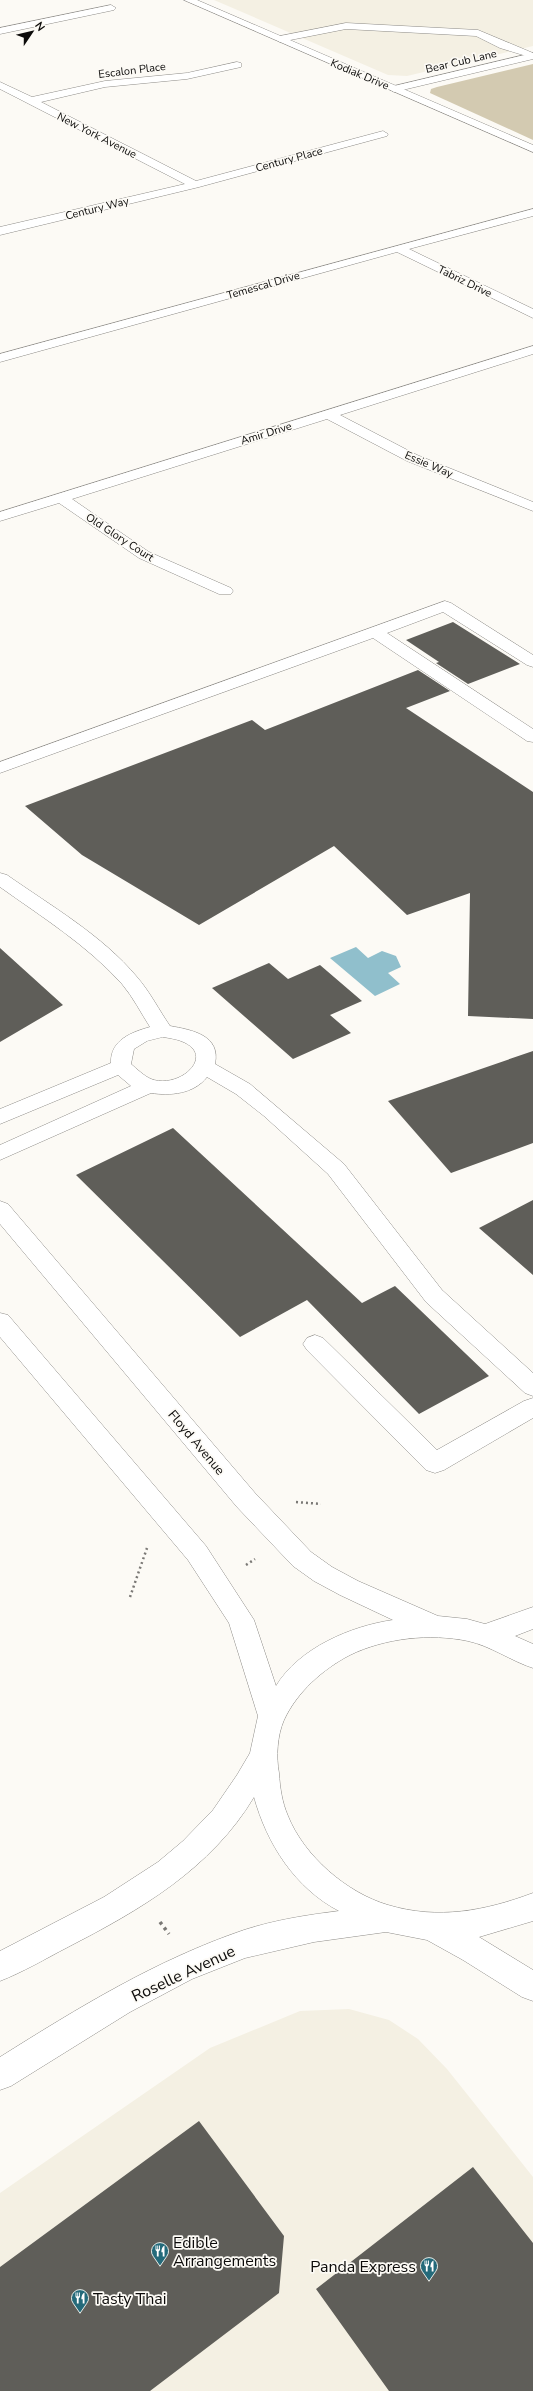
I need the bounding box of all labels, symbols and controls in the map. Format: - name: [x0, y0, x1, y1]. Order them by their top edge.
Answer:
- north arrow: [12, 12, 52, 52]
- text: N: [31, 19, 48, 34]
- street label: Bear Cub Lane: [424, 46, 498, 77]
- street label: Kodiak Drive: [328, 55, 391, 94]
- street label: Escalon Place: [98, 59, 167, 82]
- street label: New York Avenue: [54, 109, 139, 162]
- street label: Century Place: [254, 143, 324, 176]
- street label: Century Way: [64, 193, 131, 224]
- street label: Tabriz Drive: [435, 262, 494, 301]
- street label: Temescal Drive: [225, 268, 302, 303]
- street label: Amir Drive: [239, 419, 294, 448]
- street label: Essie Way: [402, 448, 456, 481]
- street label: Old Glory Court: [83, 510, 157, 565]
- street label: Floyd Avenue: [164, 1406, 229, 1479]
- street label: Roselle Avenue: [128, 1940, 239, 2008]
- place label: Edible Arrangements: [173, 2232, 276, 2272]
- restaurant icon: Edible Arrangements: [150, 2241, 170, 2266]
- place label: Panda Express: [310, 2256, 416, 2278]
- restaurant icon: Panda Express: [419, 2256, 439, 2281]
- restaurant icon: Tasty Thai: [70, 2288, 90, 2313]
- place label: Tasty Thai: [93, 2288, 166, 2310]

